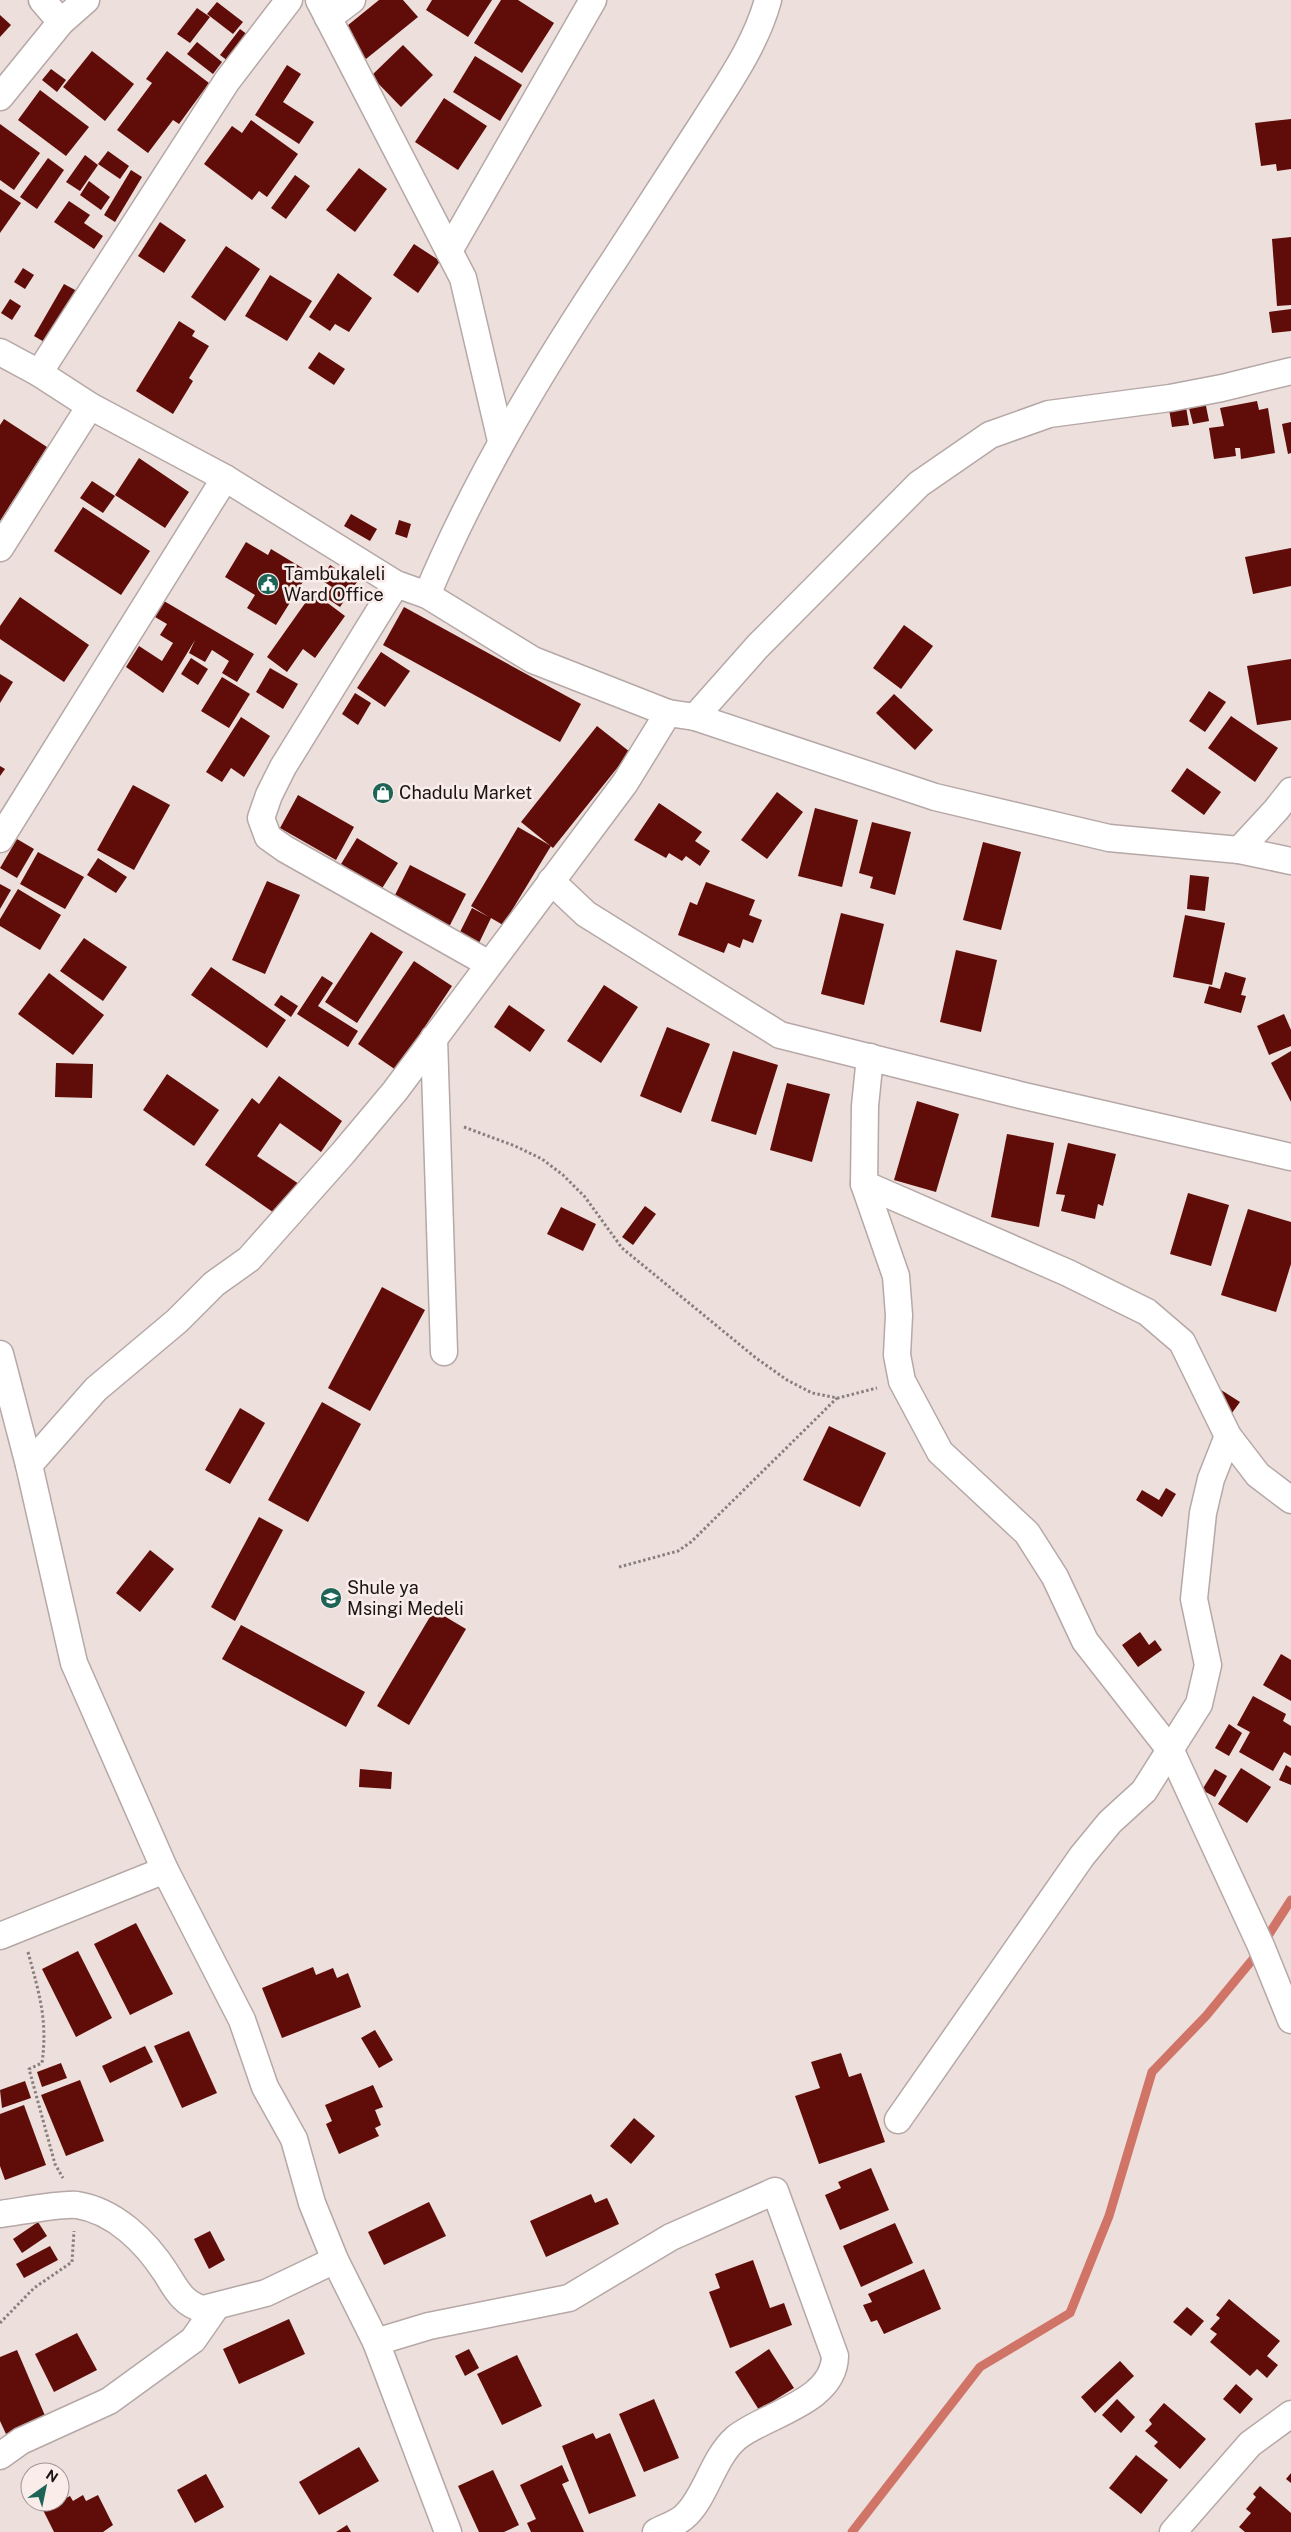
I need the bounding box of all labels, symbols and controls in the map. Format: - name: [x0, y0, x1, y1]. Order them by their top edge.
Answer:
- place label: Tambukaleli Ward Office: [284, 563, 385, 605]
- public building icon: Tambukaleli Ward Office: [256, 572, 280, 596]
- shop icon: Chadulu Market: [371, 781, 395, 805]
- place label: Chadulu Market: [399, 782, 532, 803]
- place label: Shule ya Msingi Medeli: [347, 1577, 464, 1619]
- school or university icon: Shule ya Msingi Medeli: [319, 1586, 343, 1610]
- north arrow: [20, 2462, 70, 2512]
- text: N: [43, 2466, 61, 2486]

